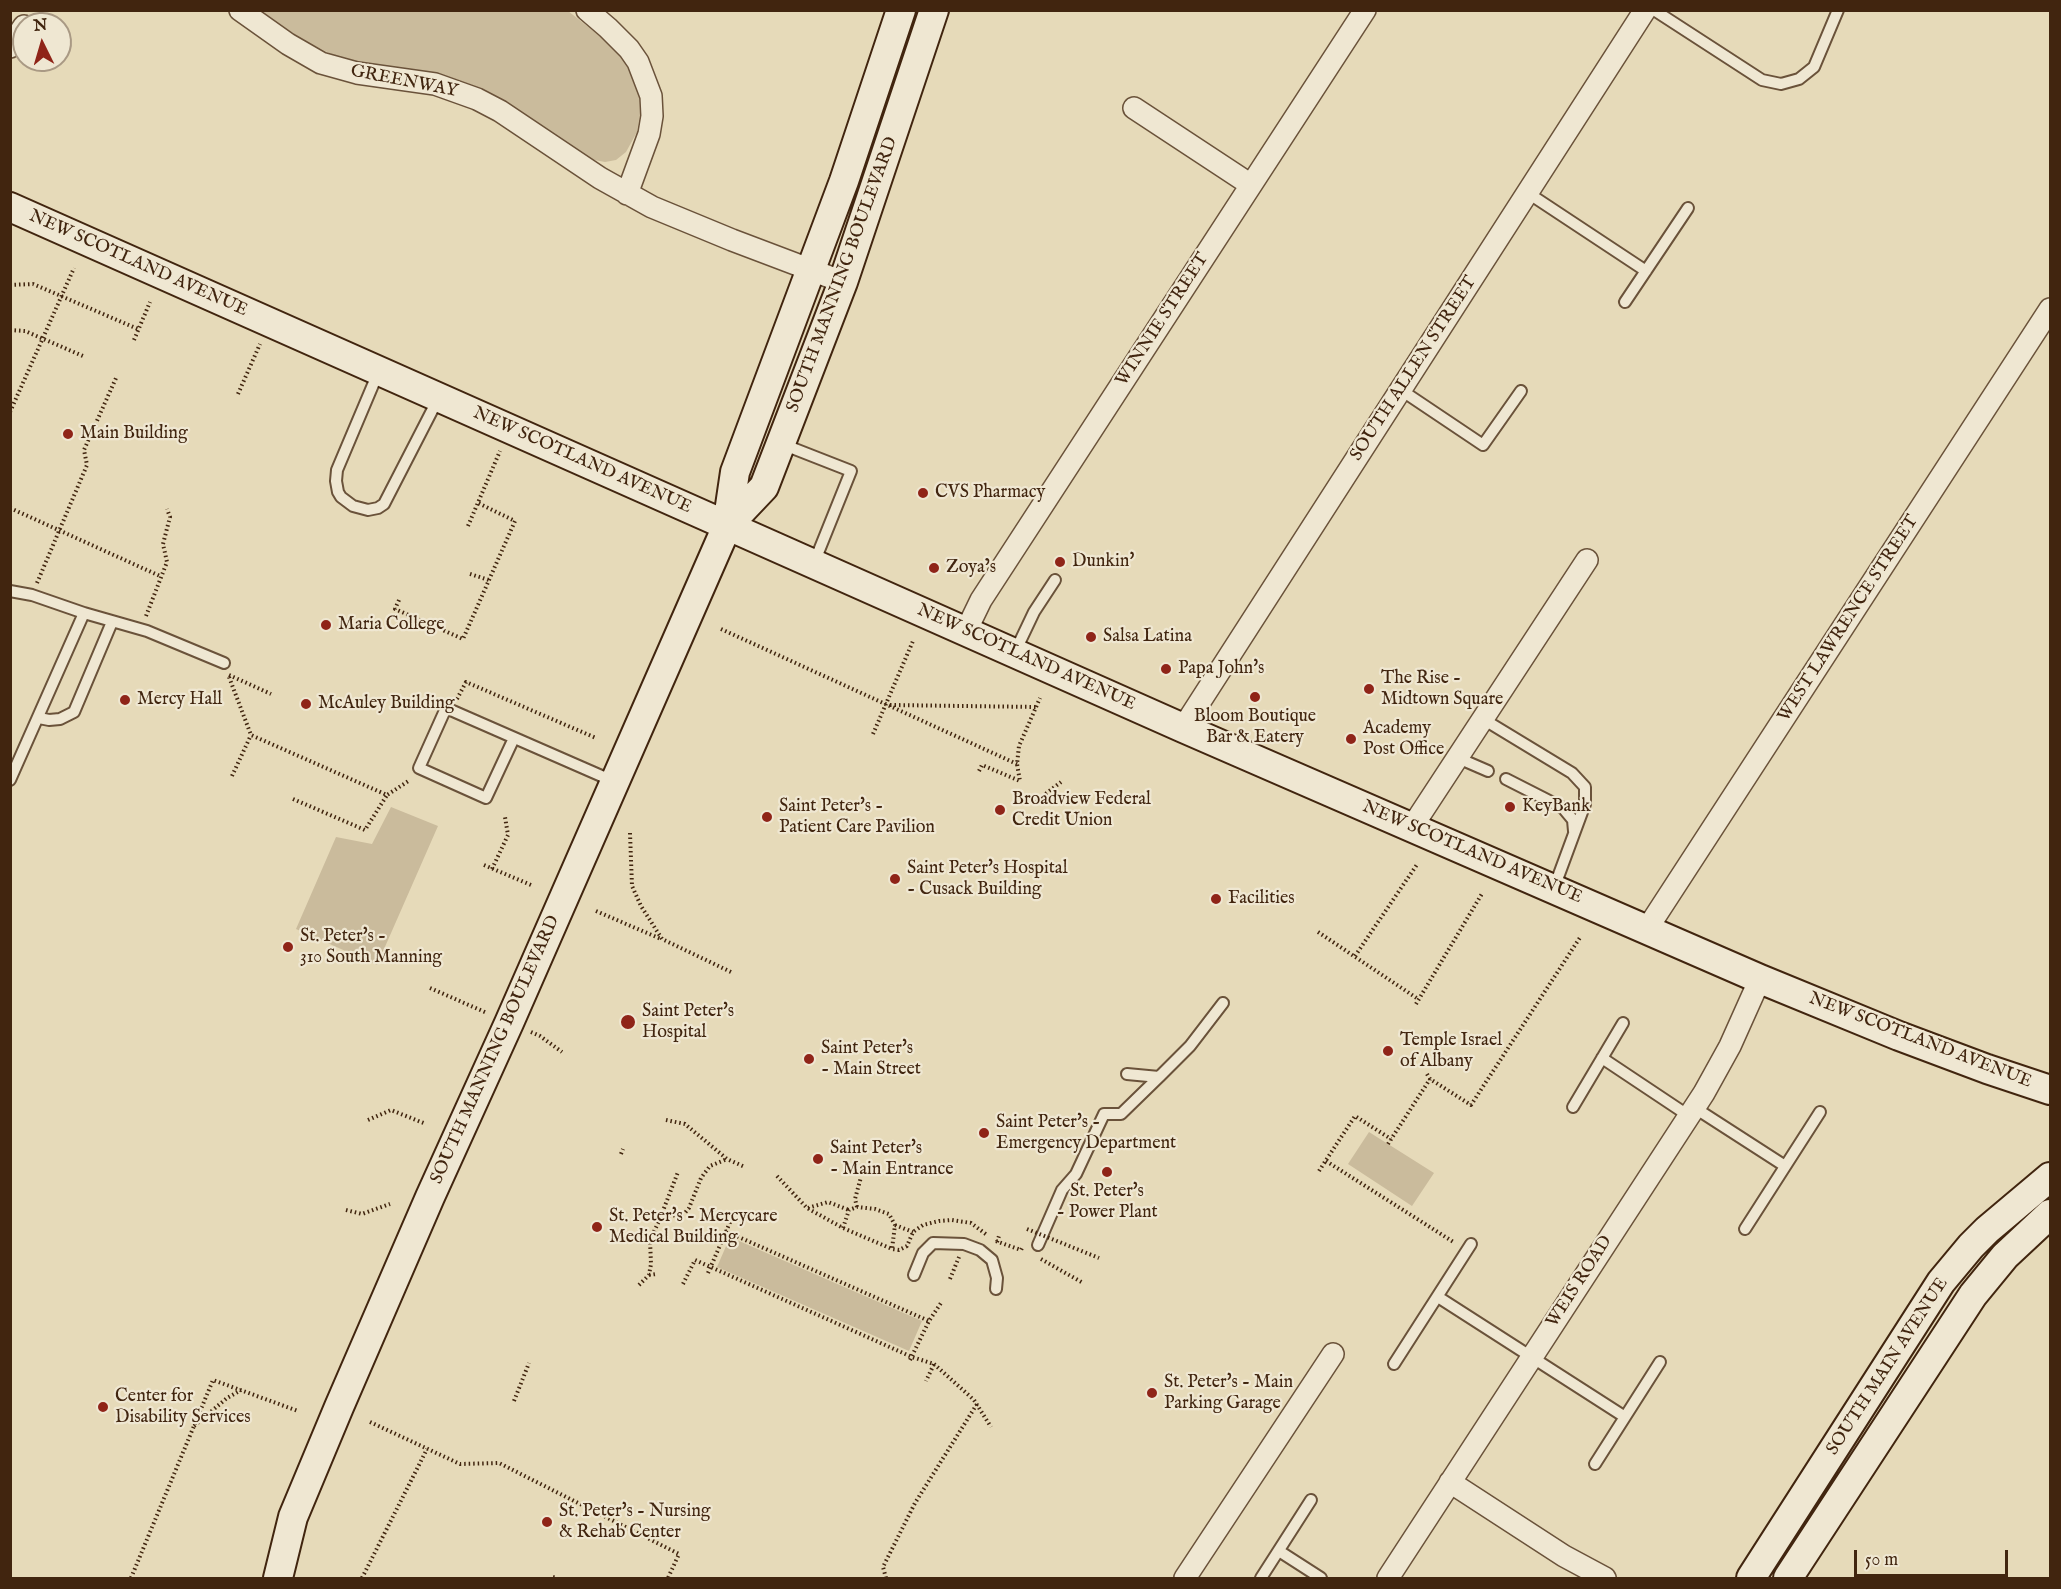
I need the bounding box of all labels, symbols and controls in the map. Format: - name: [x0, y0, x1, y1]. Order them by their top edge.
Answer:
- north arrow: [12, 12, 72, 72]
- text: N: [33, 15, 48, 37]
- street label: GREENWAY: [349, 61, 459, 103]
- street label: SOUTH MANNING BOULEVARD: [783, 134, 903, 416]
- street label: NEW SCOTLAND AVENUE: [25, 206, 251, 322]
- street label: WINNIE STREET: [1112, 249, 1214, 391]
- street label: SOUTH ALLEN STREET: [1346, 273, 1482, 465]
- street label: NEW SCOTLAND AVENUE: [469, 403, 695, 519]
- place label: Main Building: [80, 423, 188, 445]
- marker: Main Building: [61, 427, 75, 441]
- place label: CVS Pharmacy: [935, 482, 1045, 504]
- marker: CVS Pharmacy: [916, 486, 930, 500]
- street label: WEST LAWRENCE STREET: [1774, 512, 1924, 726]
- place label: Dunkin': [1072, 551, 1134, 573]
- marker: Dunkin': [1053, 555, 1067, 569]
- place label: Zoya’s: [946, 557, 996, 579]
- marker: Zoya’s: [927, 561, 941, 575]
- street label: NEW SCOTLAND AVENUE: [913, 600, 1139, 716]
- place label: Maria College: [338, 614, 444, 636]
- marker: Maria College: [319, 618, 333, 632]
- place label: Salsa Latina: [1103, 626, 1192, 648]
- marker: Salsa Latina: [1084, 630, 1098, 644]
- place label: Papa John's: [1178, 658, 1264, 680]
- marker: Papa John's: [1159, 662, 1173, 676]
- place label: The Rise - Midtown Square: [1381, 668, 1503, 710]
- marker: The Rise - Midtown Square: [1362, 682, 1376, 696]
- place label: Mercy Hall: [137, 689, 222, 711]
- marker: Bloom Boutique Bar & Eatery: [1248, 690, 1262, 704]
- marker: Mercy Hall: [118, 693, 132, 707]
- place label: McAuley Building: [318, 693, 455, 715]
- marker: McAuley Building: [299, 697, 313, 711]
- place label: Bloom Boutique Bar & Eatery: [1194, 706, 1316, 748]
- place label: Academy Post Office: [1363, 718, 1444, 760]
- marker: Academy Post Office: [1344, 732, 1358, 746]
- place label: Broadview Federal Credit Union: [1012, 789, 1151, 832]
- place label: Saint Peter's - Patient Care Pavilion: [779, 796, 935, 838]
- place label: KeyBank: [1522, 796, 1591, 818]
- street label: NEW SCOTLAND AVENUE: [1359, 797, 1585, 909]
- marker: KeyBank: [1503, 800, 1517, 814]
- marker: Broadview Federal Credit Union: [993, 803, 1007, 817]
- marker: Saint Peter's - Patient Care Pavilion: [760, 810, 774, 824]
- place label: Saint Peter's Hospital - Cusack Building: [907, 858, 1068, 900]
- marker: Saint Peter's Hospital - Cusack Building: [888, 872, 902, 886]
- place label: Facilities: [1228, 888, 1295, 910]
- marker: Facilities: [1209, 892, 1223, 906]
- street label: SOUTH MANNING BOULEVARD: [427, 912, 565, 1188]
- place label: St. Peter's - 310 South Manning: [300, 926, 442, 968]
- marker: St. Peter's - 310 South Manning: [281, 940, 295, 954]
- street label: NEW SCOTLAND AVENUE: [1806, 988, 2034, 1094]
- place label: Saint Peter's Hospital: [642, 1001, 734, 1044]
- marker: Saint Peter's Hospital: [619, 1013, 637, 1031]
- place label: Temple Israel of Albany: [1400, 1030, 1502, 1072]
- place label: Saint Peter's - Main Street: [821, 1038, 921, 1080]
- marker: Temple Israel of Albany: [1381, 1044, 1395, 1058]
- marker: Saint Peter's - Main Street: [802, 1052, 816, 1066]
- place label: Saint Peter's - Emergency Department: [996, 1112, 1176, 1154]
- marker: Saint Peter's - Emergency Department: [977, 1126, 991, 1140]
- place label: Saint Peter's - Main Entrance: [830, 1138, 953, 1180]
- marker: Saint Peter's - Main Entrance: [811, 1152, 825, 1166]
- marker: St. Peter's - Power Plant: [1100, 1165, 1114, 1179]
- place label: St. Peter's - Power Plant: [1056, 1181, 1158, 1224]
- place label: St. Peter's - Mercycare Medical Building: [609, 1206, 777, 1248]
- marker: St. Peter's - Mercycare Medical Building: [590, 1220, 604, 1234]
- street label: WEIS ROAD: [1542, 1232, 1618, 1332]
- street label: SOUTH MAIN AVENUE: [1823, 1274, 1953, 1460]
- place label: St. Peter's - Main Parking Garage: [1164, 1372, 1293, 1414]
- place label: Center for Disability Services: [115, 1386, 251, 1428]
- marker: St. Peter's - Main Parking Garage: [1145, 1386, 1159, 1400]
- marker: Center for Disability Services: [96, 1400, 110, 1414]
- place label: St. Peter's - Nursing & Rehab Center: [559, 1501, 711, 1544]
- marker: St. Peter's - Nursing & Rehab Center: [540, 1515, 554, 1529]
- scale bar: [1857, 1538, 2012, 1576]
- text: 50 m: [1865, 1549, 1898, 1572]

